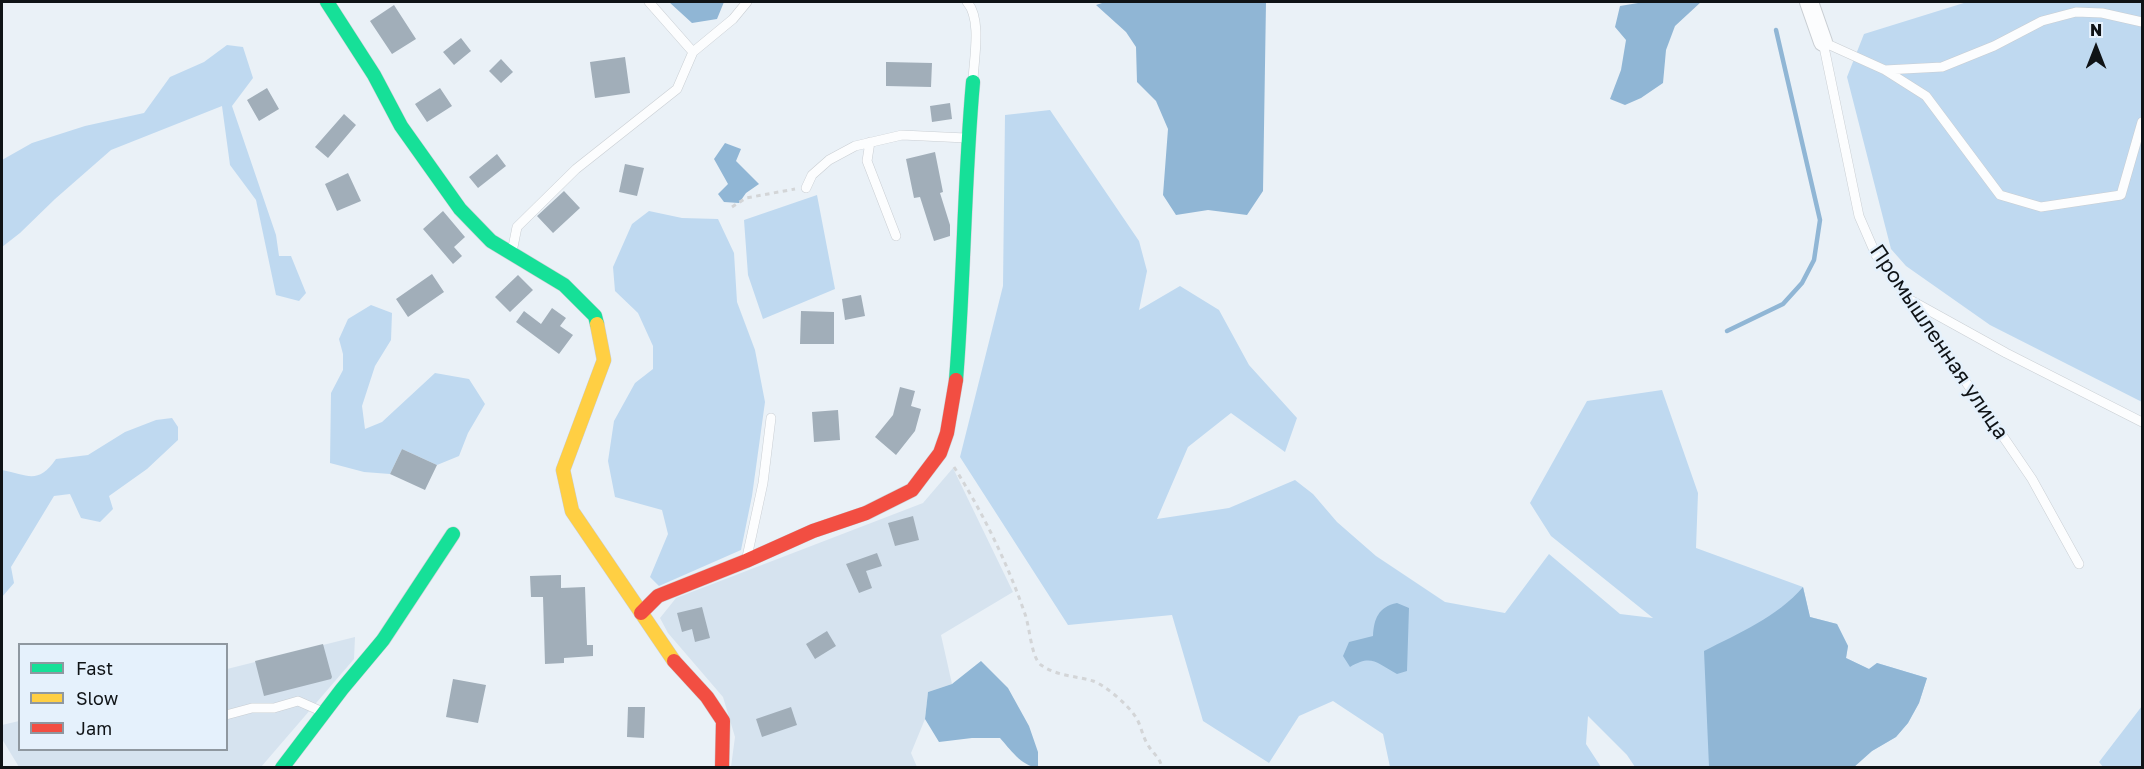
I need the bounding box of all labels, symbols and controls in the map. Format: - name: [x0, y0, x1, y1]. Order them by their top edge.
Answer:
- north arrow: [2066, 18, 2126, 78]
- text: N: [2090, 20, 2102, 40]
- street label: Промышленная улица: [1864, 240, 2014, 444]
- legend: [18, 643, 228, 751]
- text: Fast: [76, 657, 113, 679]
- text: Slow: [76, 687, 118, 709]
- text: Jam: [76, 717, 112, 739]

